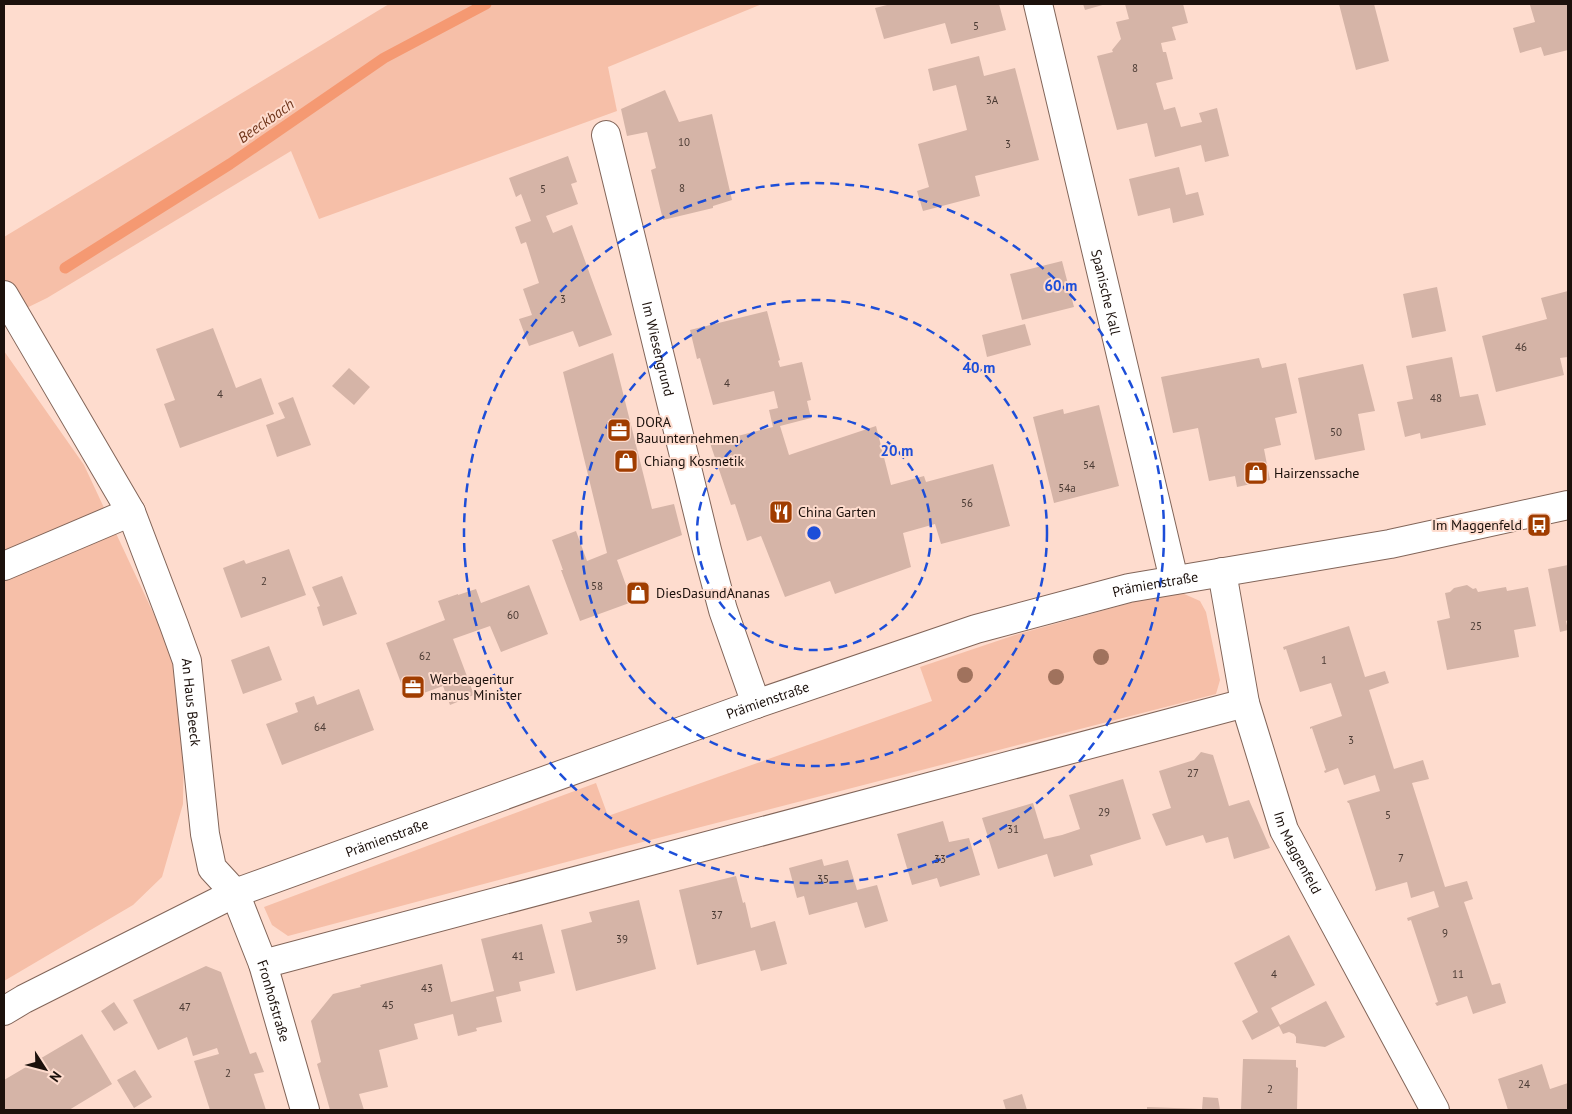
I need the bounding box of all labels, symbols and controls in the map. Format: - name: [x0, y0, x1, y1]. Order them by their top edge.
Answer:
- house number: 5: [973, 19, 979, 33]
- house number: 8: [1132, 61, 1138, 75]
- house number: 3A: [986, 93, 999, 107]
- water label: Beeckbach: [234, 94, 298, 147]
- house number: 10: [678, 135, 690, 149]
- house number: 3: [1005, 137, 1011, 151]
- house number: 8: [679, 181, 685, 195]
- house number: 5: [540, 182, 546, 196]
- street label: Spanische Kall: [1087, 247, 1125, 337]
- text: 60 m: [1045, 276, 1077, 295]
- house number: 3: [560, 292, 566, 306]
- street label: Im Wiesengrund: [638, 299, 678, 398]
- house number: 46: [1515, 340, 1527, 354]
- text: 40 m: [963, 358, 995, 377]
- house number: 4: [724, 376, 730, 390]
- house number: 4: [217, 387, 223, 401]
- house number: 48: [1430, 391, 1442, 405]
- place label: DORA Bauunternehmen: [636, 413, 739, 447]
- office icon: DORA Bauunternehmen: [606, 417, 632, 443]
- house number: 50: [1330, 425, 1342, 439]
- text: 20 m: [881, 441, 913, 460]
- shop icon: Chiang Kosmetik: [613, 448, 639, 474]
- place label: Chiang Kosmetik: [644, 452, 745, 470]
- house number: 54: [1083, 458, 1095, 472]
- shop icon: Hairzenssache: [1243, 460, 1269, 486]
- place label: Hairzenssache: [1274, 464, 1359, 482]
- house number: 54a: [1058, 481, 1076, 495]
- house number: 56: [961, 496, 973, 510]
- restaurant icon: China Garten: [768, 499, 794, 525]
- place label: China Garten: [798, 503, 876, 521]
- bus stop icon: Im Maggenfeld: [1526, 512, 1552, 538]
- place label: Im Maggenfeld: [1432, 516, 1522, 534]
- centre of rings: [805, 524, 823, 542]
- street label: Prämienstraße: [1110, 568, 1199, 601]
- house number: 2: [261, 574, 267, 588]
- house number: 58: [591, 579, 603, 593]
- shop icon: DiesDasundAnanas: [625, 580, 651, 606]
- place label: DiesDasundAnanas: [656, 584, 770, 602]
- house number: 60: [507, 608, 519, 622]
- house number: 25: [1470, 619, 1482, 633]
- house number: 62: [419, 649, 431, 663]
- house number: 1: [1321, 653, 1327, 667]
- street label: An Haus Beeck: [178, 657, 205, 747]
- place label: Werbeagentur manus Minister: [430, 670, 522, 704]
- office icon: Werbeagentur manus Minister: [400, 674, 426, 700]
- street label: Prämienstraße: [724, 678, 812, 723]
- house number: 64: [314, 720, 326, 734]
- house number: 3: [1348, 733, 1354, 747]
- house number: 27: [1187, 766, 1199, 780]
- house number: 29: [1098, 805, 1110, 819]
- house number: 5: [1385, 808, 1391, 822]
- street label: Im Maggenfeld: [1270, 809, 1326, 897]
- street label: Prämienstraße: [343, 815, 431, 861]
- house number: 31: [1007, 822, 1019, 836]
- house number: 7: [1398, 851, 1404, 865]
- house number: 33: [934, 852, 946, 866]
- house number: 35: [817, 872, 829, 886]
- house number: 37: [711, 908, 723, 922]
- house number: 9: [1442, 926, 1448, 940]
- house number: 39: [616, 932, 628, 946]
- house number: 41: [512, 949, 524, 963]
- street label: Fronhofstraße: [253, 957, 294, 1044]
- house number: 4: [1271, 967, 1277, 981]
- house number: 11: [1452, 967, 1464, 981]
- house number: 43: [421, 981, 433, 995]
- house number: 45: [382, 998, 394, 1012]
- house number: 47: [179, 1000, 191, 1014]
- north arrow: [20, 1044, 70, 1094]
- house number: 2: [225, 1066, 231, 1080]
- text: N: [46, 1068, 66, 1086]
- house number: 24: [1518, 1077, 1530, 1091]
- house number: 2: [1267, 1082, 1273, 1096]

